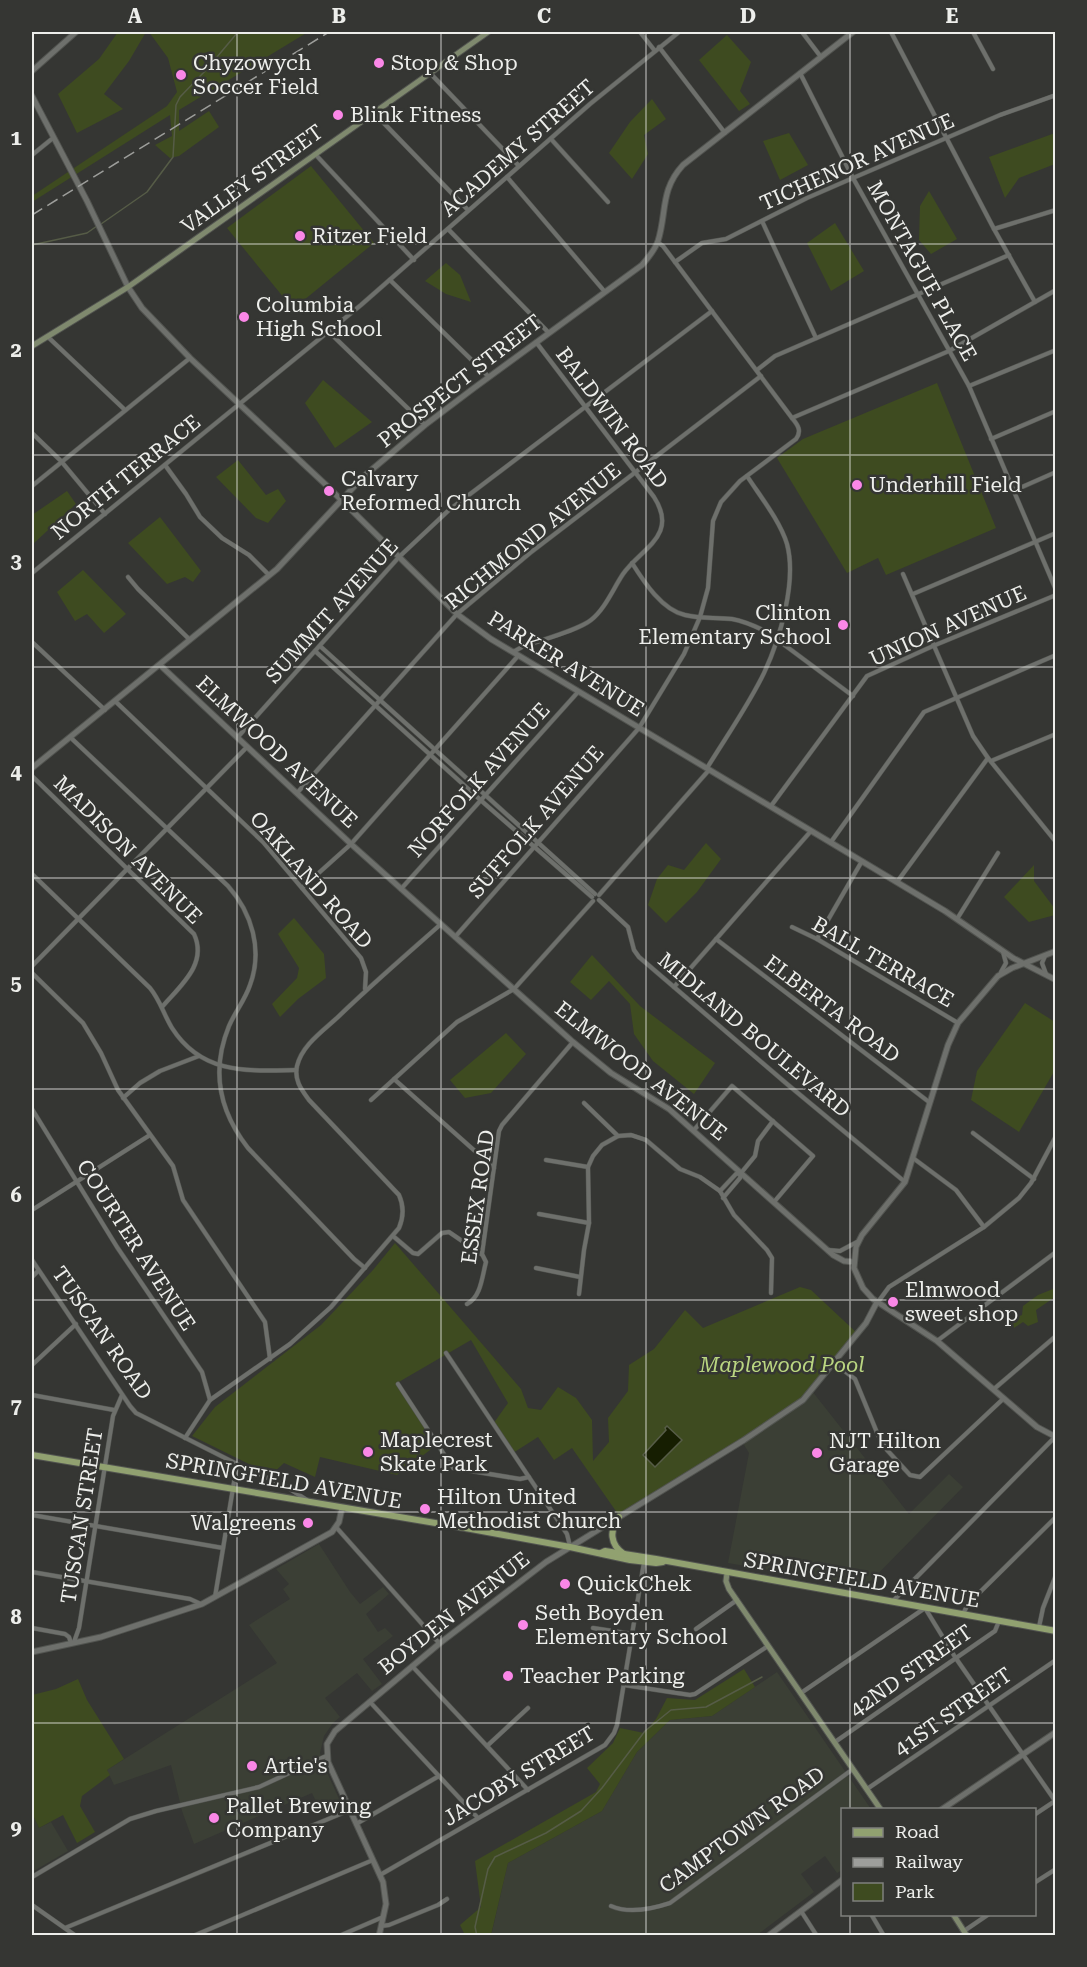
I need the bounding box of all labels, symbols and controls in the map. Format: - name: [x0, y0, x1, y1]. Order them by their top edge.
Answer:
- text: A: [128, 4, 143, 28]
- text: B: [332, 4, 346, 28]
- text: C: [537, 4, 551, 28]
- text: D: [740, 4, 756, 28]
- text: E: [946, 4, 959, 28]
- place label: Chyzowych Soccer Field: [193, 51, 319, 99]
- place label: Stop & Shop: [391, 51, 518, 75]
- marker: Stop & Shop: [372, 56, 386, 70]
- marker: Chyzowych Soccer Field: [174, 68, 188, 82]
- street label: ACADEMY STREET: [436, 75, 600, 221]
- place label: Blink Fitness: [350, 103, 481, 127]
- marker: Blink Fitness: [331, 108, 345, 122]
- street label: TICHENOR AVENUE: [756, 108, 958, 216]
- street label: VALLEY STREET: [177, 120, 327, 238]
- text: 1: [10, 126, 22, 150]
- street label: MONTAGUE PLACE: [862, 177, 982, 365]
- place label: Ritzer Field: [312, 224, 428, 248]
- marker: Ritzer Field: [293, 229, 307, 243]
- place label: Columbia High School: [256, 293, 382, 341]
- marker: Columbia High School: [237, 310, 251, 324]
- street label: PROSPECT STREET: [373, 310, 547, 452]
- text: 2: [10, 338, 22, 362]
- street label: BALDWIN ROAD: [551, 343, 673, 493]
- street label: NORTH TERRACE: [47, 410, 205, 544]
- street label: RICHMOND AVENUE: [440, 458, 626, 614]
- place label: Calvary Reformed Church: [341, 467, 522, 515]
- place label: Underhill Field: [869, 473, 1022, 497]
- marker: Underhill Field: [850, 478, 864, 492]
- marker: Calvary Reformed Church: [322, 484, 336, 498]
- street label: SUMMIT AVENUE: [261, 534, 403, 688]
- text: 3: [10, 549, 22, 573]
- street label: UNION AVENUE: [866, 581, 1030, 671]
- place label: Clinton Elementary School: [638, 601, 832, 649]
- street label: PARKER AVENUE: [484, 606, 648, 722]
- marker: Clinton Elementary School: [836, 618, 850, 632]
- street label: ELMWOOD AVENUE: [192, 671, 362, 833]
- street label: NORFOLK AVENUE: [403, 698, 555, 862]
- street label: SUFFOLK AVENUE: [463, 741, 609, 903]
- text: 4: [10, 760, 22, 784]
- street label: MADISON AVENUE: [49, 771, 207, 929]
- street label: OAKLAND ROAD: [245, 806, 377, 954]
- street label: BALL TERRACE: [808, 912, 958, 1012]
- street label: MIDLAND BOULEVARD: [653, 948, 855, 1122]
- street label: ELBERTA ROAD: [760, 950, 904, 1068]
- text: 5: [10, 971, 22, 995]
- street label: ELMWOOD AVENUE: [550, 997, 732, 1145]
- street label: ESSEX ROAD: [457, 1128, 499, 1266]
- street label: COURTER AVENUE: [72, 1155, 200, 1335]
- text: 6: [10, 1183, 22, 1207]
- street label: TUSCAN ROAD: [47, 1262, 157, 1404]
- place label: Elmwood sweet shop: [905, 1278, 1018, 1326]
- marker: Elmwood sweet shop: [886, 1295, 900, 1309]
- park label: Maplewood Pool: [699, 1353, 865, 1377]
- text: 7: [10, 1394, 22, 1418]
- street label: TUSCAN STREET: [56, 1426, 108, 1606]
- place label: Maplecrest Skate Park: [380, 1428, 493, 1476]
- place label: NJT Hilton Garage: [829, 1429, 942, 1477]
- marker: Maplecrest Skate Park: [361, 1445, 375, 1459]
- marker: NJT Hilton Garage: [810, 1446, 824, 1460]
- street label: SPRINGFIELD AVENUE: [164, 1448, 404, 1514]
- place label: Hilton United Methodist Church: [437, 1485, 622, 1533]
- marker: Hilton United Methodist Church: [418, 1502, 432, 1516]
- place label: Walgreens: [191, 1511, 296, 1535]
- marker: Walgreens: [301, 1516, 315, 1530]
- street label: BOYDEN AVENUE: [374, 1547, 534, 1679]
- street label: SPRINGFIELD AVENUE: [742, 1547, 982, 1613]
- place label: QuickChek: [577, 1572, 692, 1596]
- marker: QuickChek: [558, 1577, 572, 1591]
- place label: Seth Boyden Elementary School: [535, 1601, 728, 1649]
- text: 8: [10, 1605, 22, 1629]
- marker: Seth Boyden Elementary School: [516, 1618, 530, 1632]
- street label: 42ND STREET: [845, 1620, 977, 1722]
- street label: 41ST STREET: [890, 1663, 1016, 1761]
- place label: Teacher Parking: [520, 1664, 685, 1688]
- marker: Teacher Parking: [501, 1669, 515, 1683]
- street label: JACOBY STREET: [439, 1721, 599, 1831]
- place label: Artie's: [264, 1754, 328, 1778]
- marker: Artie's: [245, 1759, 259, 1773]
- street label: CAMPTOWN ROAD: [655, 1762, 829, 1898]
- place label: Pallet Brewing Company: [226, 1794, 371, 1842]
- legend: [841, 1808, 1036, 1916]
- marker: Pallet Brewing Company: [207, 1811, 221, 1825]
- text: 9: [10, 1816, 22, 1840]
- text: Road: [895, 1821, 940, 1842]
- text: Railway: [895, 1851, 963, 1872]
- text: Park: [895, 1881, 935, 1902]

